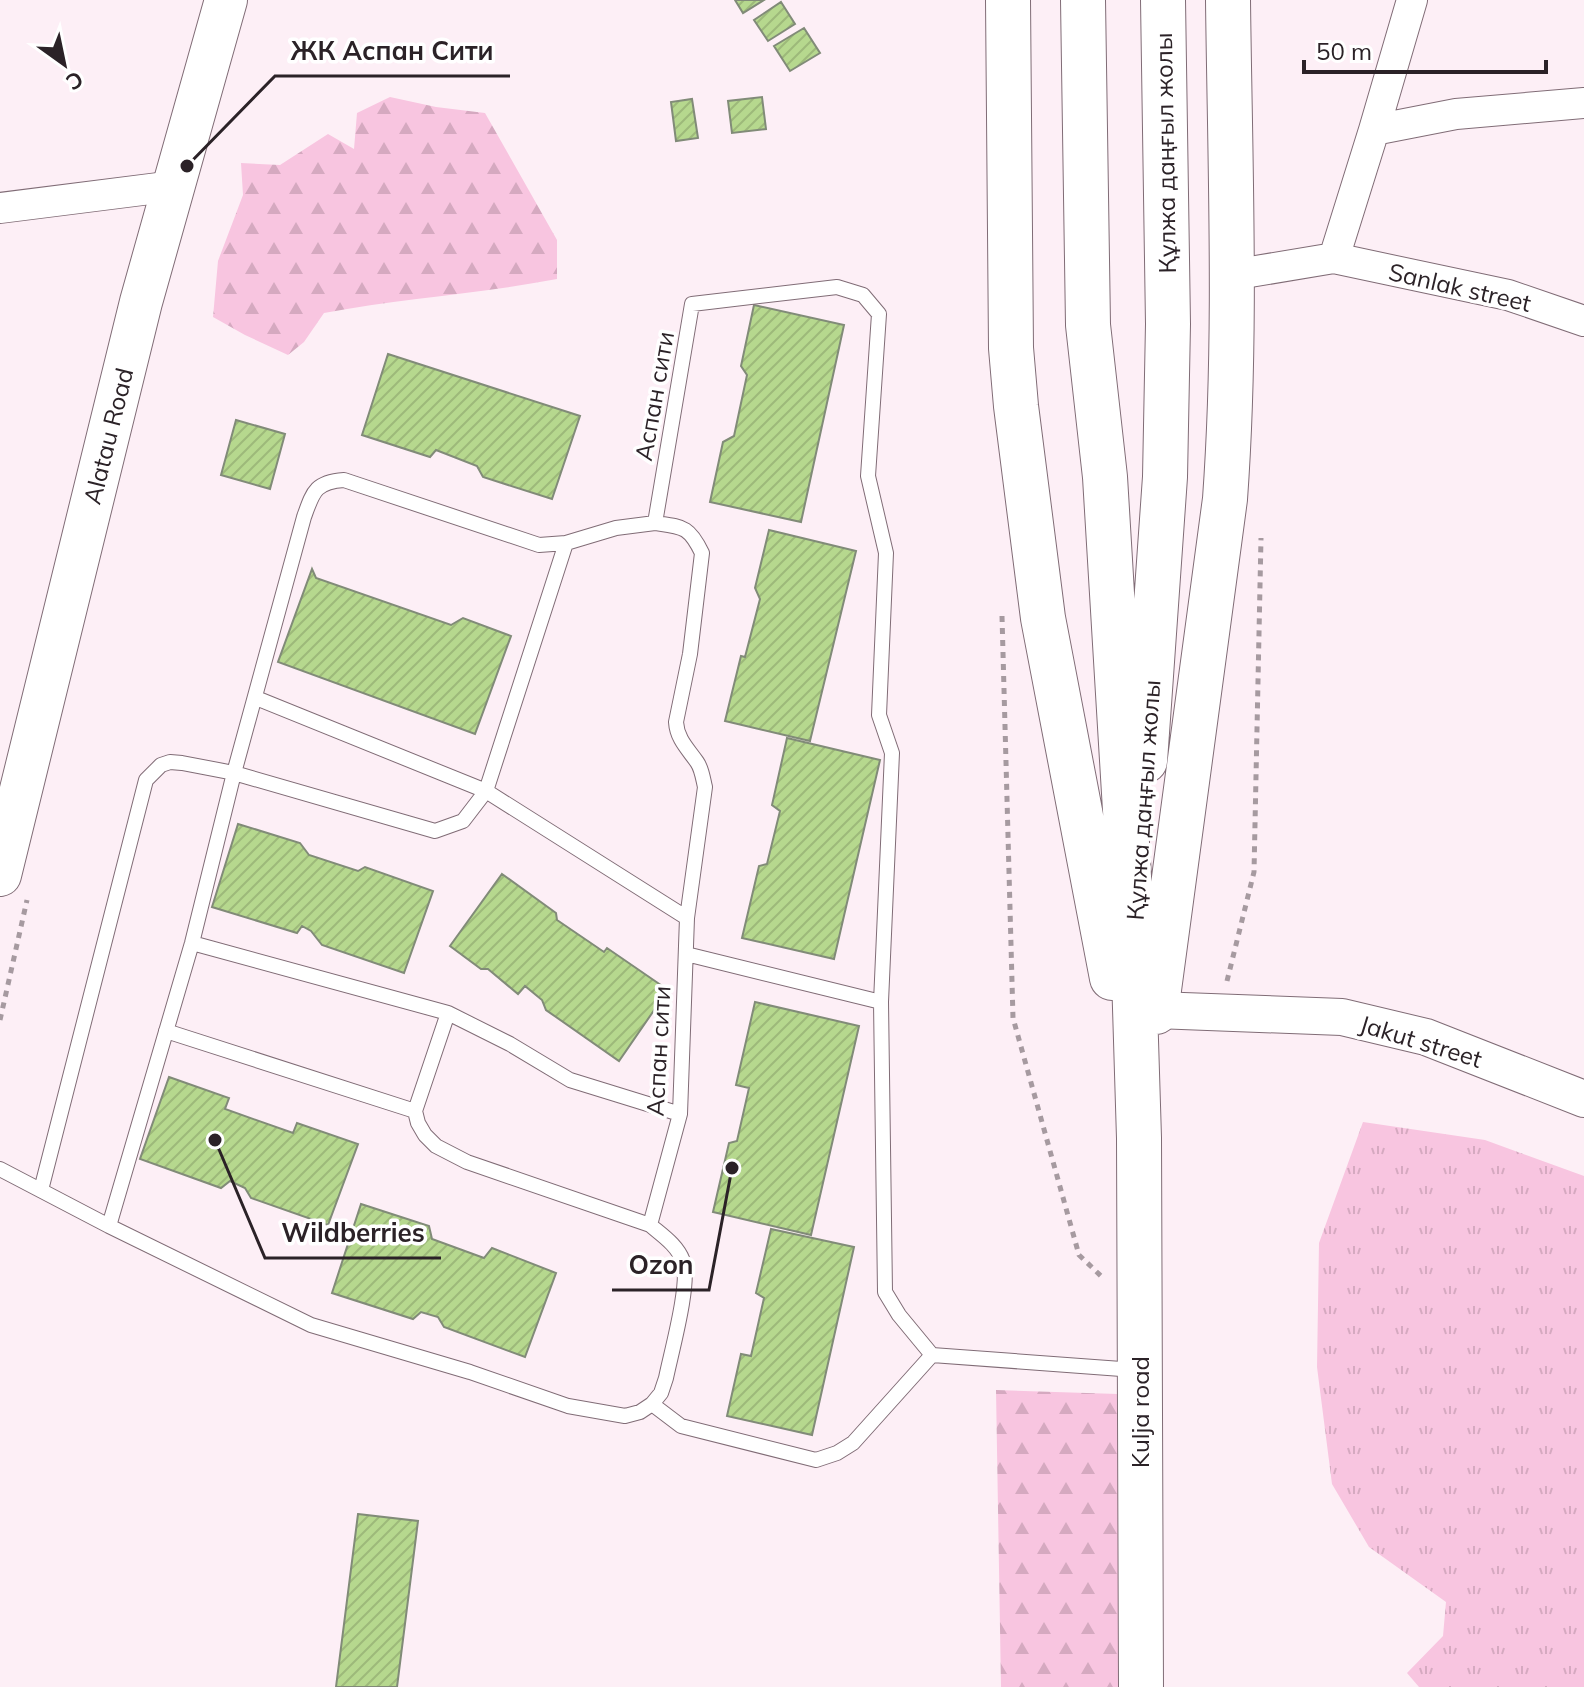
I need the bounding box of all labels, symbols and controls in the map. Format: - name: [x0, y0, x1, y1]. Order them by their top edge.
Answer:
- north arrow: [24, 24, 104, 104]
- scale bar: [1304, 24, 1546, 74]
- callout: ЖК Аспан Сити: [275, 26, 510, 76]
- street label: Құлжа даңғыл жолы: [1148, 32, 1182, 274]
- text: ЖК Аспан Сити: [290, 34, 494, 67]
- text: 50 m: [1316, 36, 1372, 66]
- text: С: [61, 65, 89, 97]
- street label: Sanlak street: [1386, 256, 1534, 318]
- street label: Аспан сити: [628, 329, 680, 463]
- street label: Alatau Road: [77, 365, 139, 507]
- street label: Құлжа даңғыл жолы: [1120, 679, 1166, 921]
- street label: Аспан сити: [640, 985, 676, 1117]
- street label: Jakut street: [1356, 1008, 1486, 1074]
- callout: Wildberries: [265, 1208, 441, 1258]
- text: Wildberries: [281, 1216, 425, 1249]
- callout: Ozon: [612, 1240, 709, 1290]
- text: Ozon: [629, 1248, 693, 1281]
- street label: Kulja road: [1125, 1356, 1155, 1468]

